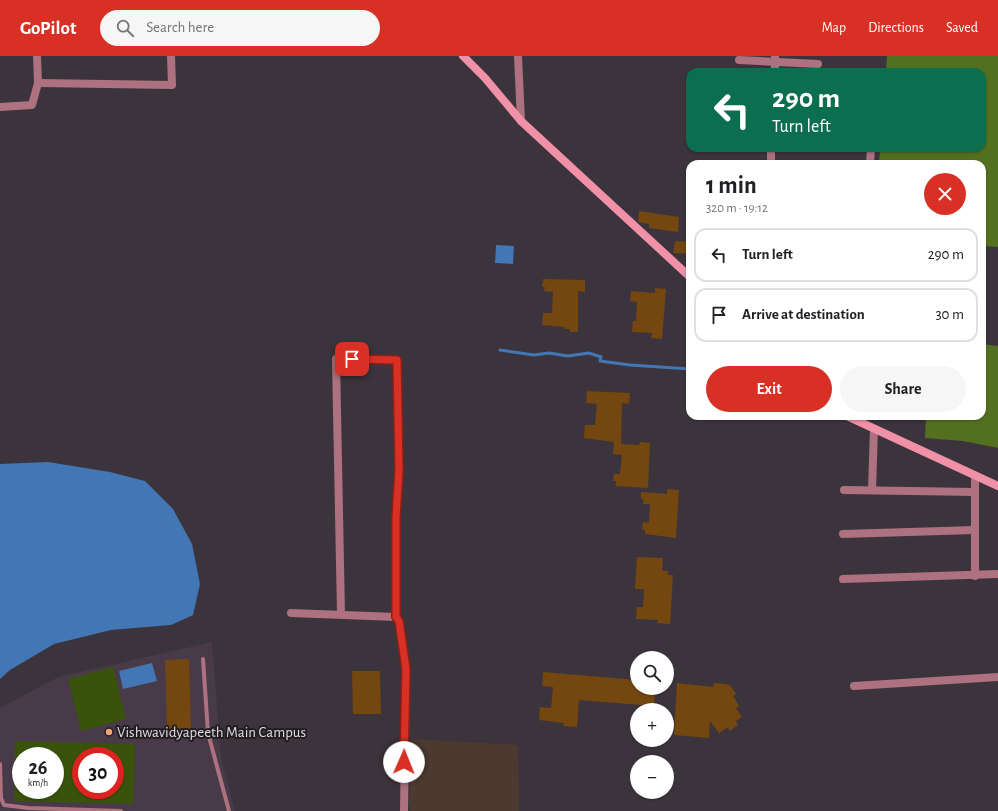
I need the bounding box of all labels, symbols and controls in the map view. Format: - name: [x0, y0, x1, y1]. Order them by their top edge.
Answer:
- search box: [100, 10, 380, 46]
- icon: search: [114, 17, 136, 39]
- text: GoPilot: [20, 19, 76, 38]
- text: Search here: [146, 20, 214, 35]
- text: Map: [822, 21, 846, 35]
- text: Directions: [868, 21, 924, 35]
- text: Saved: [946, 21, 978, 35]
- icon: left: [706, 84, 758, 136]
- text: 290 m: [772, 85, 840, 113]
- text: Turn left: [772, 118, 831, 136]
- button: close: [924, 173, 966, 215]
- text: 1 min: [706, 174, 757, 198]
- text: 320 m · 19:12: [706, 202, 768, 215]
- icon: left: [708, 244, 730, 266]
- text: Turn left: [742, 247, 793, 262]
- text: 290 m: [928, 247, 964, 262]
- icon: arrive: [708, 304, 730, 326]
- text: Arrive at destination: [742, 307, 865, 322]
- text: 30 m: [935, 307, 964, 322]
- pin: [335, 342, 369, 376]
- icon: arrive: [341, 348, 363, 370]
- button: Exit: [706, 366, 832, 412]
- button: Share: [840, 366, 966, 412]
- map controls: [630, 651, 674, 799]
- button: search: [630, 651, 674, 695]
- button: +: [630, 703, 674, 747]
- place label: Vishwavidyapeeth Main Campus: [117, 725, 306, 740]
- marker: Vishwavidyapeeth Main Campus: [104, 727, 114, 737]
- position arrow: [383, 741, 425, 783]
- speed limit sign: 30: [72, 747, 124, 799]
- button: −: [630, 755, 674, 799]
- text: 26: [28, 758, 48, 778]
- text: km/h: [28, 778, 48, 788]

